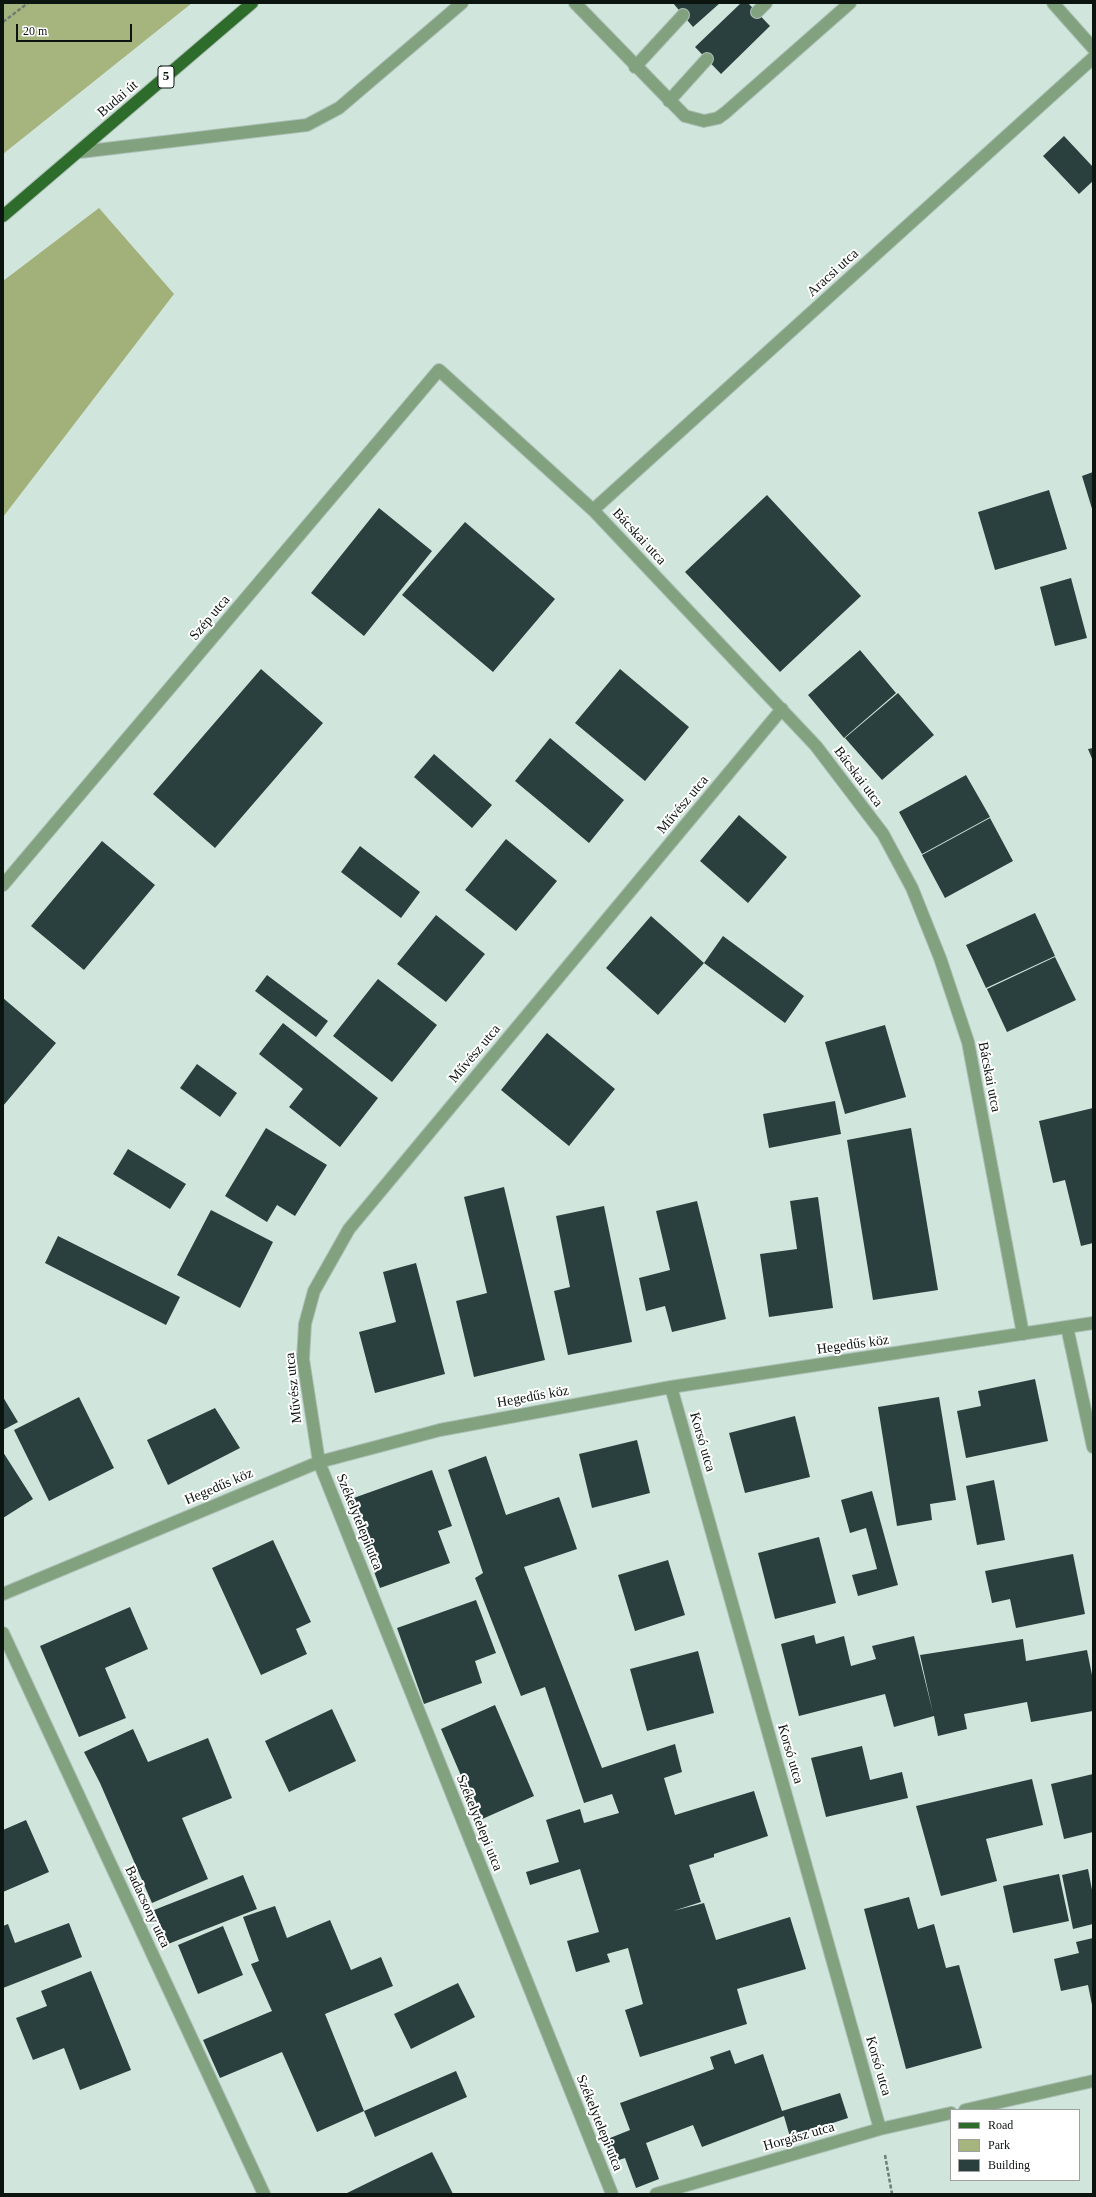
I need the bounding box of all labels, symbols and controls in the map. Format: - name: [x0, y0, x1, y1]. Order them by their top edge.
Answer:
- scale bar: [18, 16, 134, 42]
- text: 20 m: [23, 24, 47, 38]
- road number: 5: [158, 66, 174, 88]
- street label: Budai út: [94, 77, 142, 121]
- street label: Aracsi utca: [804, 246, 862, 300]
- street label: Bácskai utca: [609, 505, 669, 569]
- street label: Szép utca: [186, 592, 234, 644]
- street label: Bácskai utca: [830, 744, 886, 810]
- street label: Művész utca: [654, 772, 712, 838]
- street label: Művész utca: [446, 1021, 504, 1087]
- street label: Bácskai utca: [974, 1040, 1004, 1114]
- street label: Hegedűs köz: [816, 1332, 890, 1358]
- street label: Művész utca: [282, 1352, 306, 1424]
- street label: Hegedűs köz: [496, 1382, 570, 1412]
- street label: Korsó utca: [686, 1410, 718, 1474]
- street label: Hegedűs köz: [182, 1465, 256, 1509]
- street label: Székelytelepi utca: [332, 1471, 386, 1573]
- street label: Korsó utca: [774, 1722, 806, 1786]
- street label: Székelytelepi utca: [452, 1772, 506, 1874]
- street label: Badacsony utca: [121, 1863, 173, 1951]
- street label: Korsó utca: [862, 2034, 894, 2098]
- street label: Székelytelepi utca: [572, 2072, 626, 2174]
- legend: [950, 2109, 1080, 2181]
- text: Road: [988, 2118, 1013, 2132]
- street label: Horgász utca: [761, 2119, 837, 2155]
- text: Park: [988, 2138, 1010, 2152]
- text: Building: [988, 2158, 1030, 2172]

